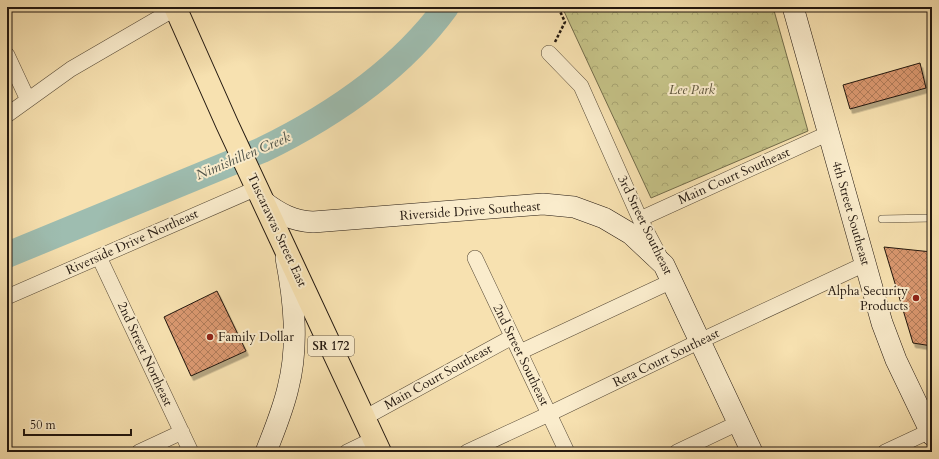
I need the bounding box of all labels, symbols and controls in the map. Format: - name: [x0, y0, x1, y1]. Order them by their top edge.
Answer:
- park label: Lee Park: [669, 81, 716, 99]
- water label: Nimishillen Creek: [193, 127, 293, 184]
- street label: Main Court Southeast: [675, 143, 793, 209]
- street label: 4th Street Southeast: [827, 159, 875, 267]
- street label: Tuscarawas Street East: [243, 170, 311, 290]
- street label: 3rd Street Southeast: [613, 172, 677, 278]
- street label: Riverside Drive Southeast: [399, 197, 541, 225]
- street label: Riverside Drive Northeast: [63, 205, 201, 279]
- place label: Alpha Security Products: [827, 282, 908, 315]
- marker: Alpha Security Products: [911, 293, 921, 303]
- street label: 2nd Street Northeast: [113, 299, 177, 409]
- street label: 2nd Street Southeast: [489, 301, 553, 409]
- street label: Reta Court Southeast: [610, 324, 722, 392]
- place label: Family Dollar: [218, 328, 294, 346]
- marker: Family Dollar: [205, 332, 215, 342]
- road number: SR 172: [308, 336, 354, 356]
- street label: Main Court Southeast: [381, 340, 495, 414]
- scale bar: [24, 411, 131, 437]
- text: 50 m: [30, 417, 57, 433]

